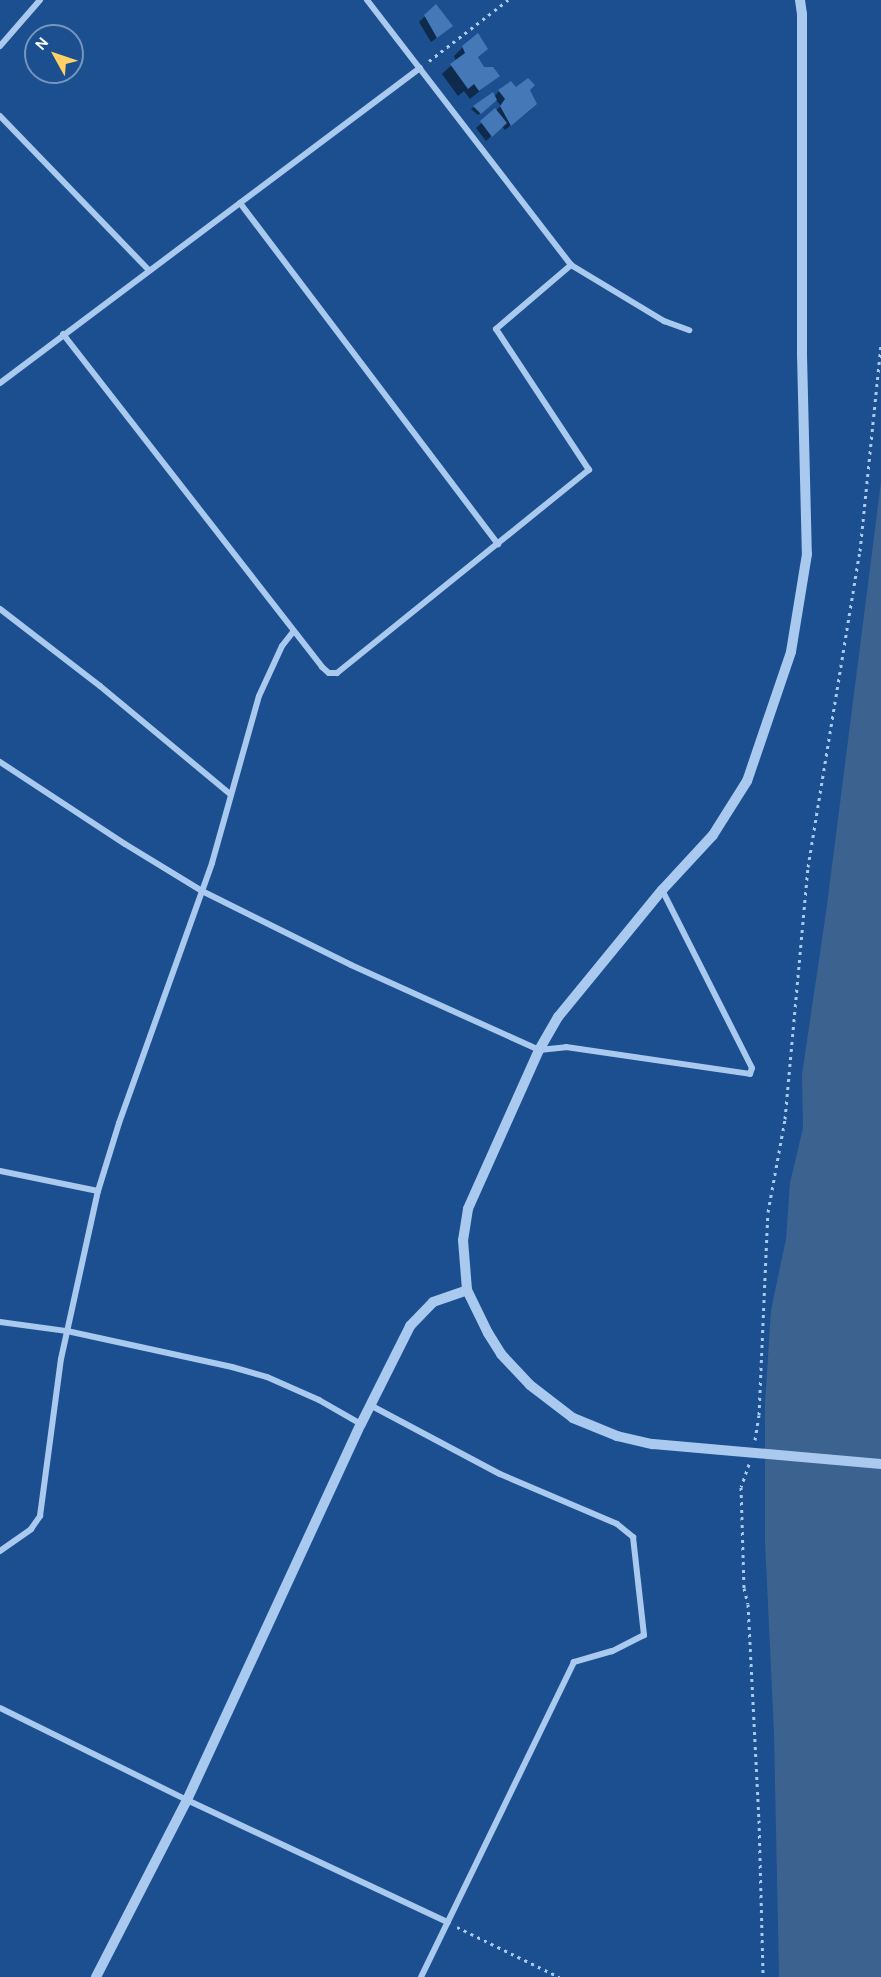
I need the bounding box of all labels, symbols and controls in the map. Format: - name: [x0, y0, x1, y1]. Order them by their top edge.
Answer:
- north arrow: [24, 24, 84, 84]
- text: N: [30, 33, 52, 54]

